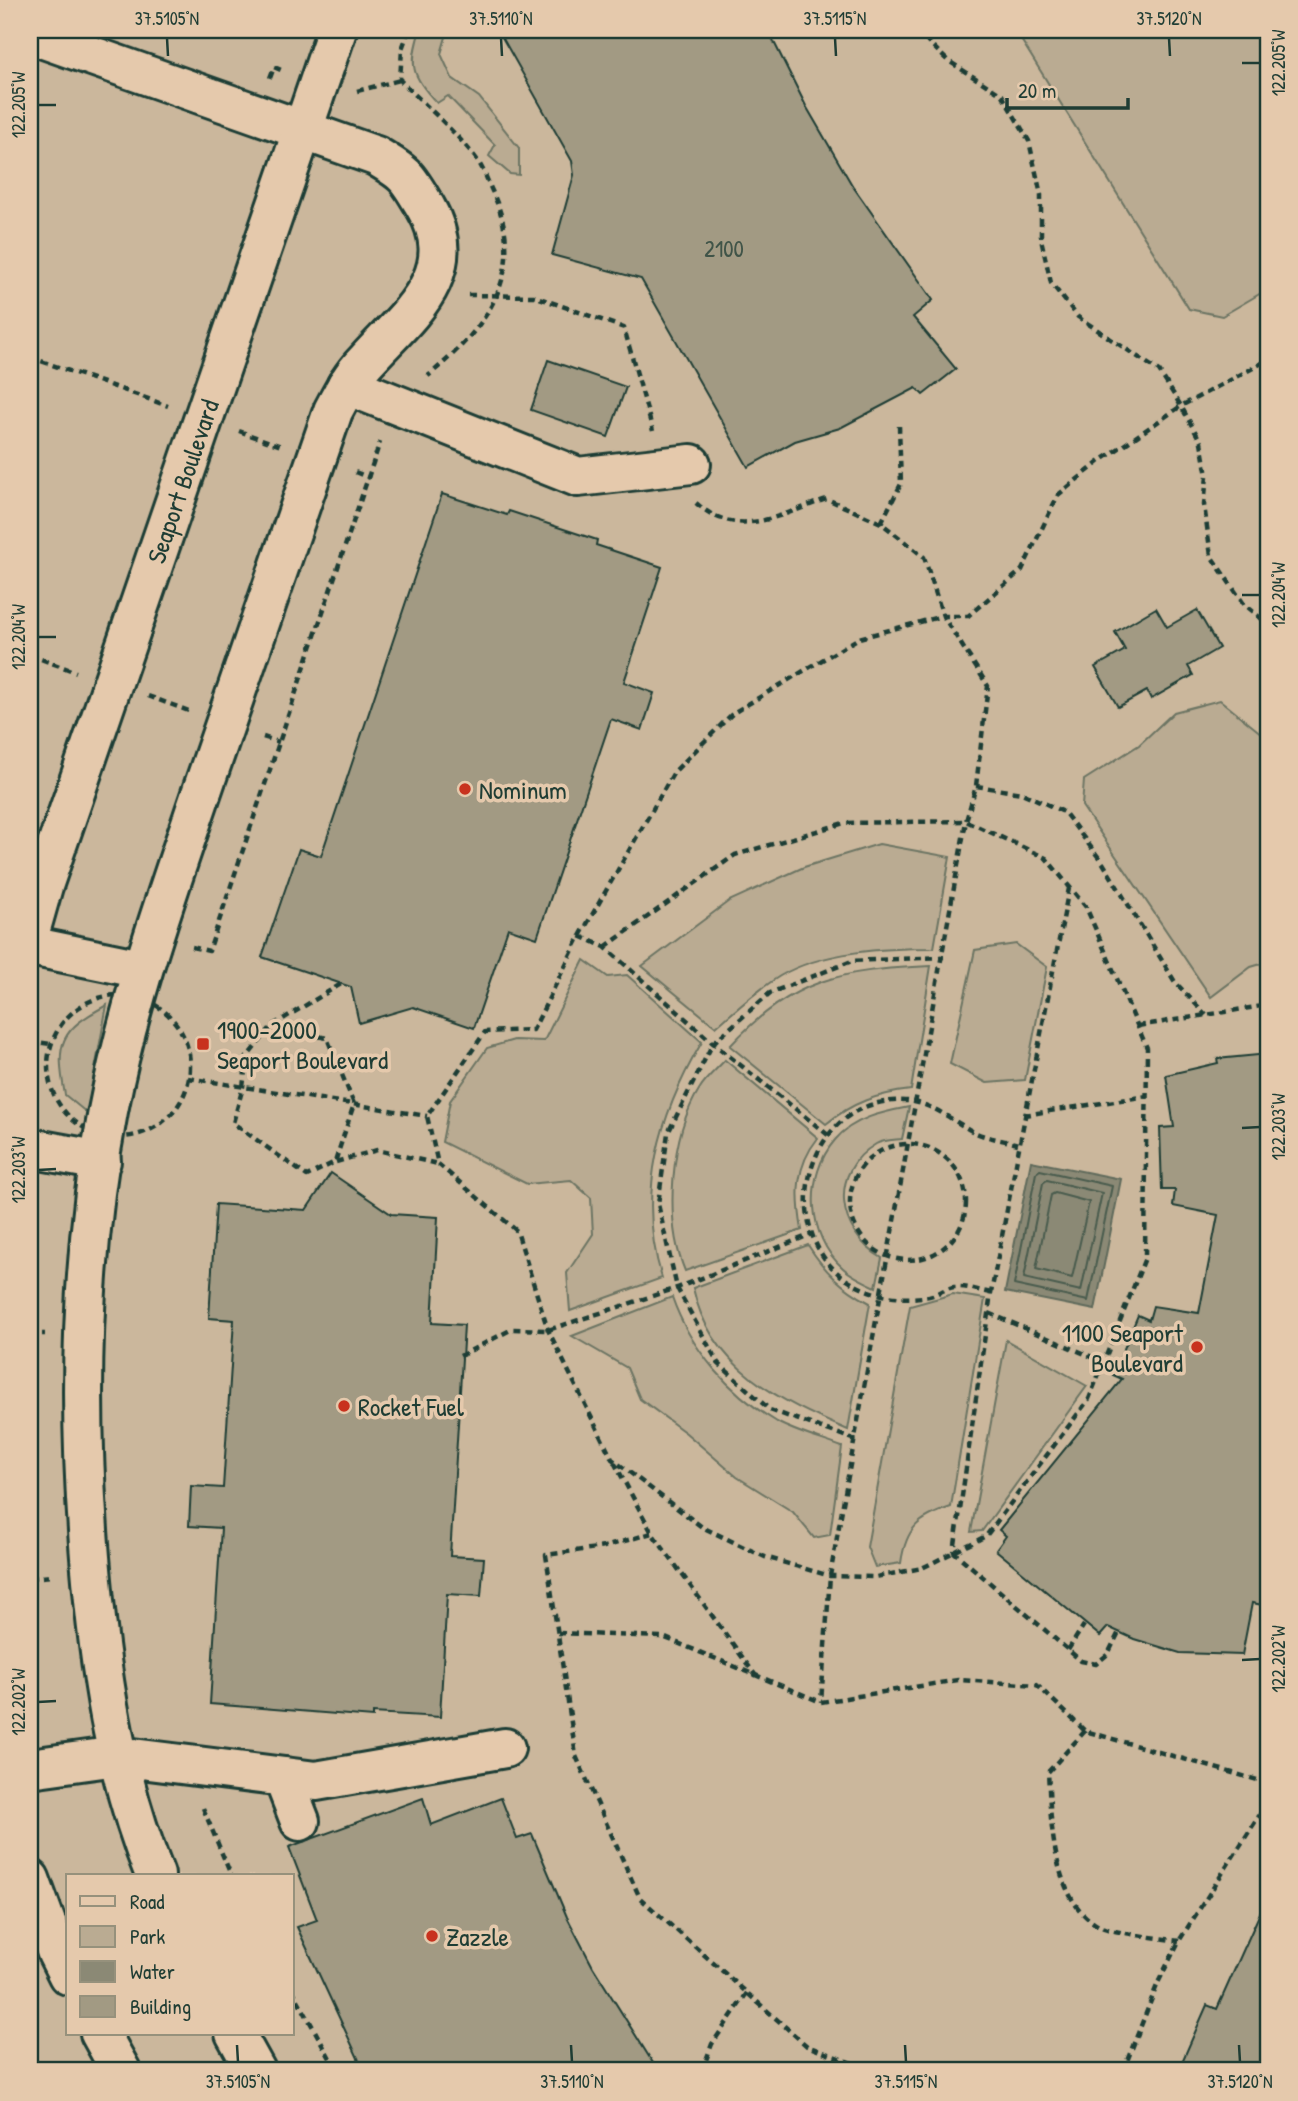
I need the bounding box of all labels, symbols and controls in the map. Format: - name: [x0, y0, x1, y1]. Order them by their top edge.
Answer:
- text: 37.5105°N: [135, 6, 199, 31]
- text: 37.5110°N: [469, 6, 533, 31]
- text: 37.5115°N: [804, 6, 866, 31]
- text: 37.5120°N: [1136, 6, 1202, 31]
- text: 122.205°W: [1266, 30, 1291, 96]
- scale bar: [1007, 66, 1128, 110]
- text: 122.205°W: [6, 72, 31, 138]
- text: 20 m: [1018, 76, 1056, 105]
- house number: 2100: [704, 233, 744, 264]
- street label: Seaport Boulevard: [138, 394, 226, 568]
- text: 122.204°W: [1266, 562, 1291, 628]
- text: 122.204°W: [6, 604, 31, 670]
- place label: Nominum: [479, 772, 567, 807]
- marker: Nominum: [457, 781, 473, 797]
- place label: 1900-2000 Seaport Boulevard: [217, 1012, 388, 1077]
- marker: 1900-2000 Seaport Boulevard: [195, 1036, 211, 1052]
- text: 122.203°W: [1266, 1093, 1291, 1161]
- text: 122.203°W: [6, 1136, 31, 1204]
- place label: 1100 Seaport Boulevard: [1062, 1315, 1184, 1380]
- marker: 1100 Seaport Boulevard: [1189, 1339, 1205, 1355]
- place label: Rocket Fuel: [358, 1389, 464, 1424]
- marker: Rocket Fuel: [336, 1398, 352, 1414]
- text: 122.202°W: [1266, 1625, 1291, 1693]
- text: 122.202°W: [6, 1668, 31, 1736]
- legend: [66, 1874, 294, 2035]
- text: Road: [130, 1887, 164, 1916]
- place label: Zazzle: [446, 1919, 509, 1954]
- text: Park: [130, 1922, 165, 1951]
- marker: Zazzle: [424, 1928, 440, 1944]
- text: Water: [130, 1957, 175, 1986]
- text: Building: [130, 1992, 191, 2021]
- text: 37.5105°N: [206, 2069, 270, 2094]
- text: 37.5110°N: [540, 2069, 604, 2094]
- text: 37.5115°N: [875, 2069, 937, 2094]
- text: 37.5120°N: [1207, 2069, 1273, 2094]

